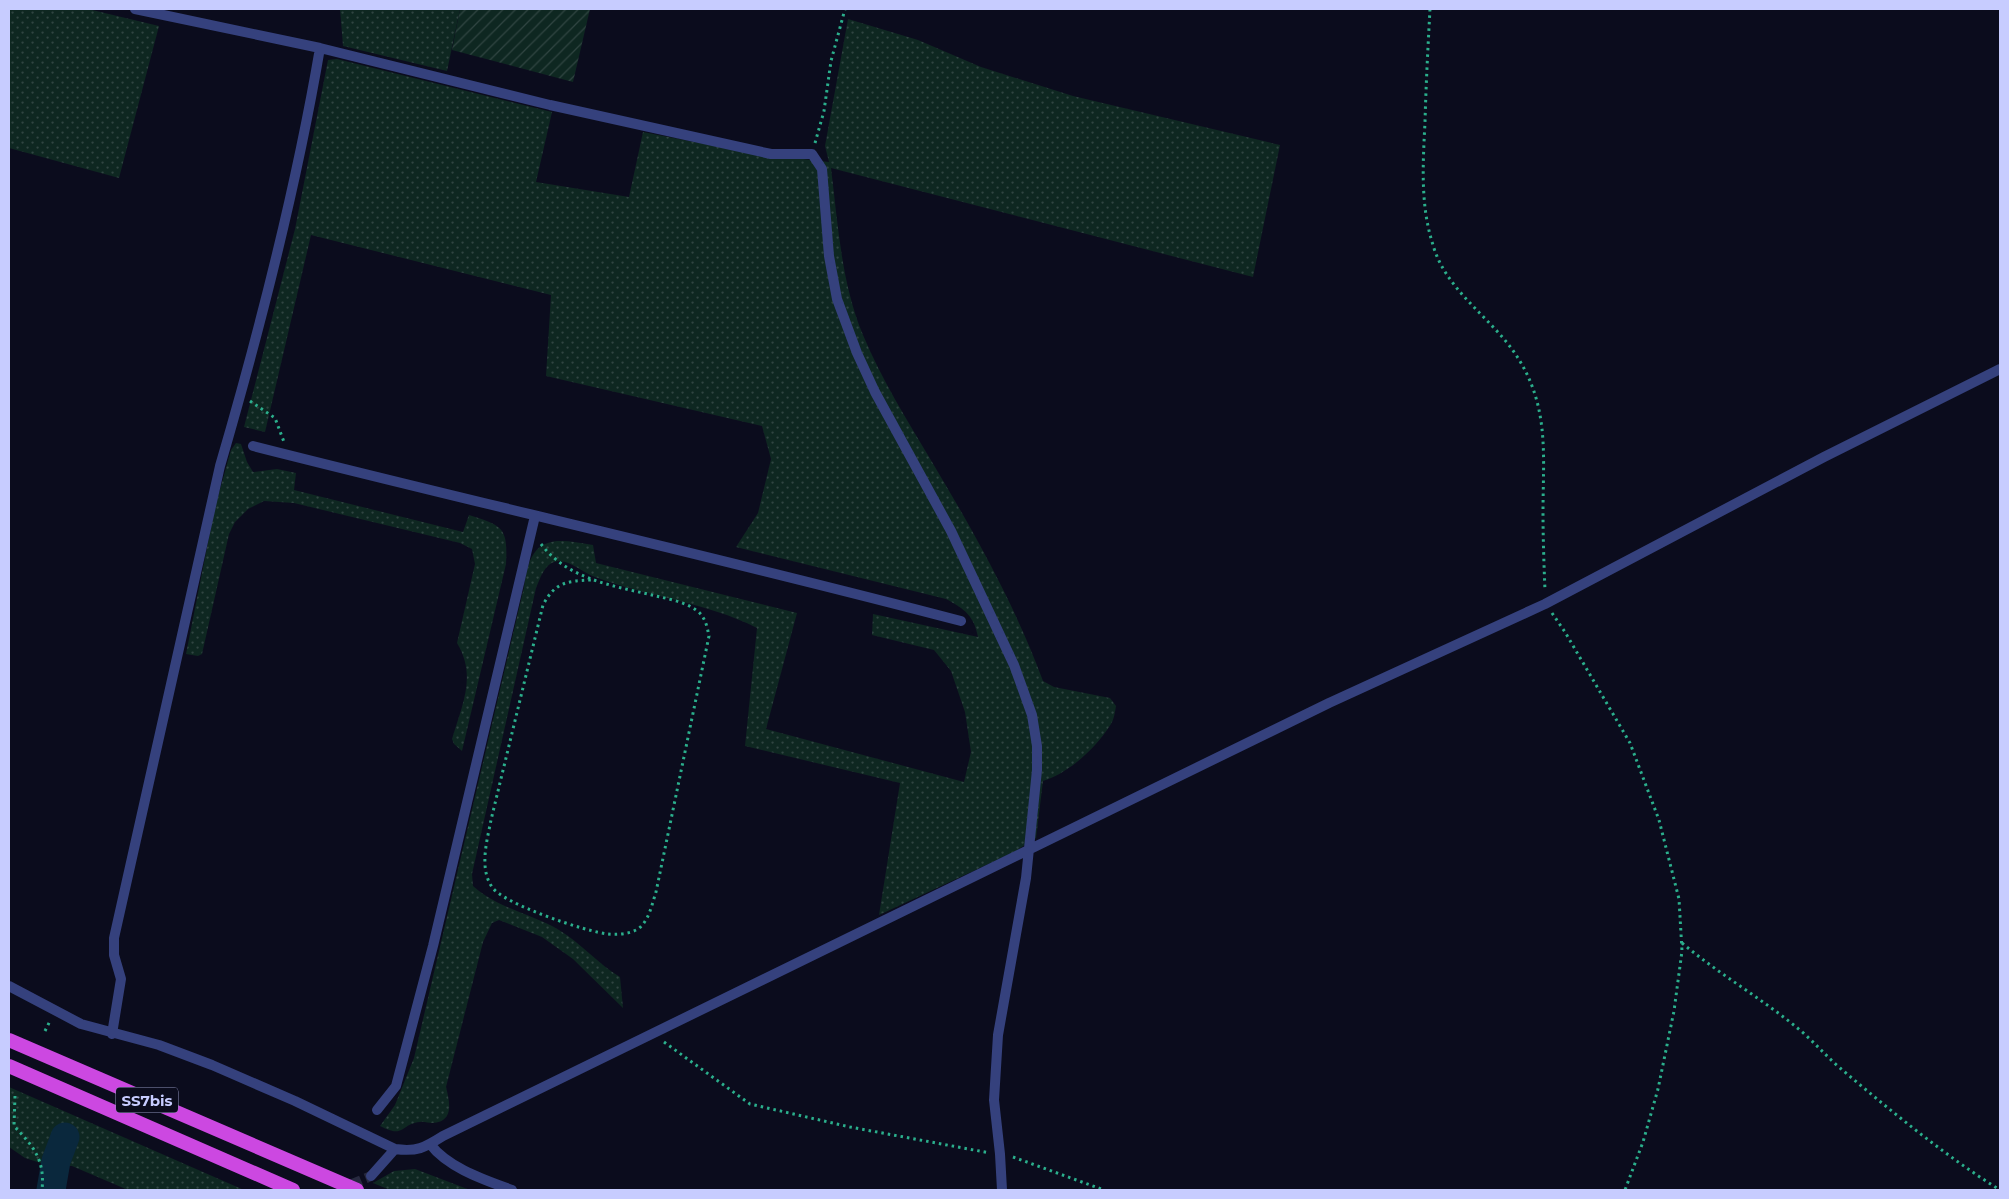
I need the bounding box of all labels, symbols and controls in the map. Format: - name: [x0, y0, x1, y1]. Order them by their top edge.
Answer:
- road number: SS7bis: [116, 1088, 178, 1112]

